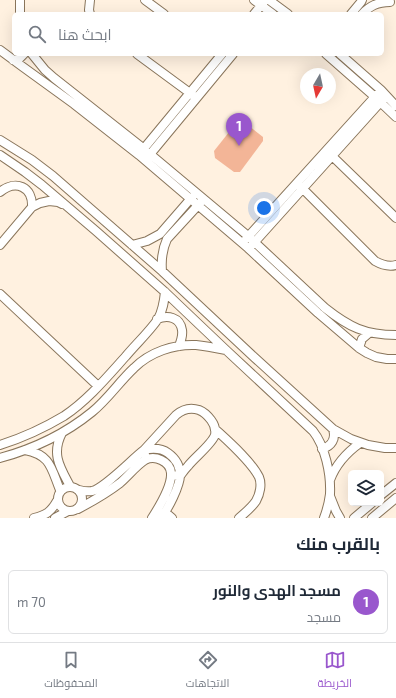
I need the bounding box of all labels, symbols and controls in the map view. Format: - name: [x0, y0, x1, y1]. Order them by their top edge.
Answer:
- search box: [12, 12, 384, 56]
- icon: search: [26, 23, 48, 45]
- text: ابحث هنا: [58, 25, 111, 43]
- north arrow: [300, 68, 336, 104]
- pin: 1: [226, 113, 252, 146]
- your location: [254, 198, 274, 218]
- map controls: [348, 470, 384, 506]
- button: layers: [348, 470, 384, 506]
- text: بالقرب منك: [296, 533, 380, 553]
- text: مسجد الهدى والنور: [213, 581, 341, 599]
- text: 70 m: [17, 594, 46, 610]
- text: 1: [363, 594, 369, 610]
- text: مسجد: [307, 609, 341, 625]
- tab: المحفوظات: [44, 649, 98, 693]
- tab: الاتجاهات: [186, 649, 229, 693]
- tab: الخريطة: [318, 649, 352, 693]

